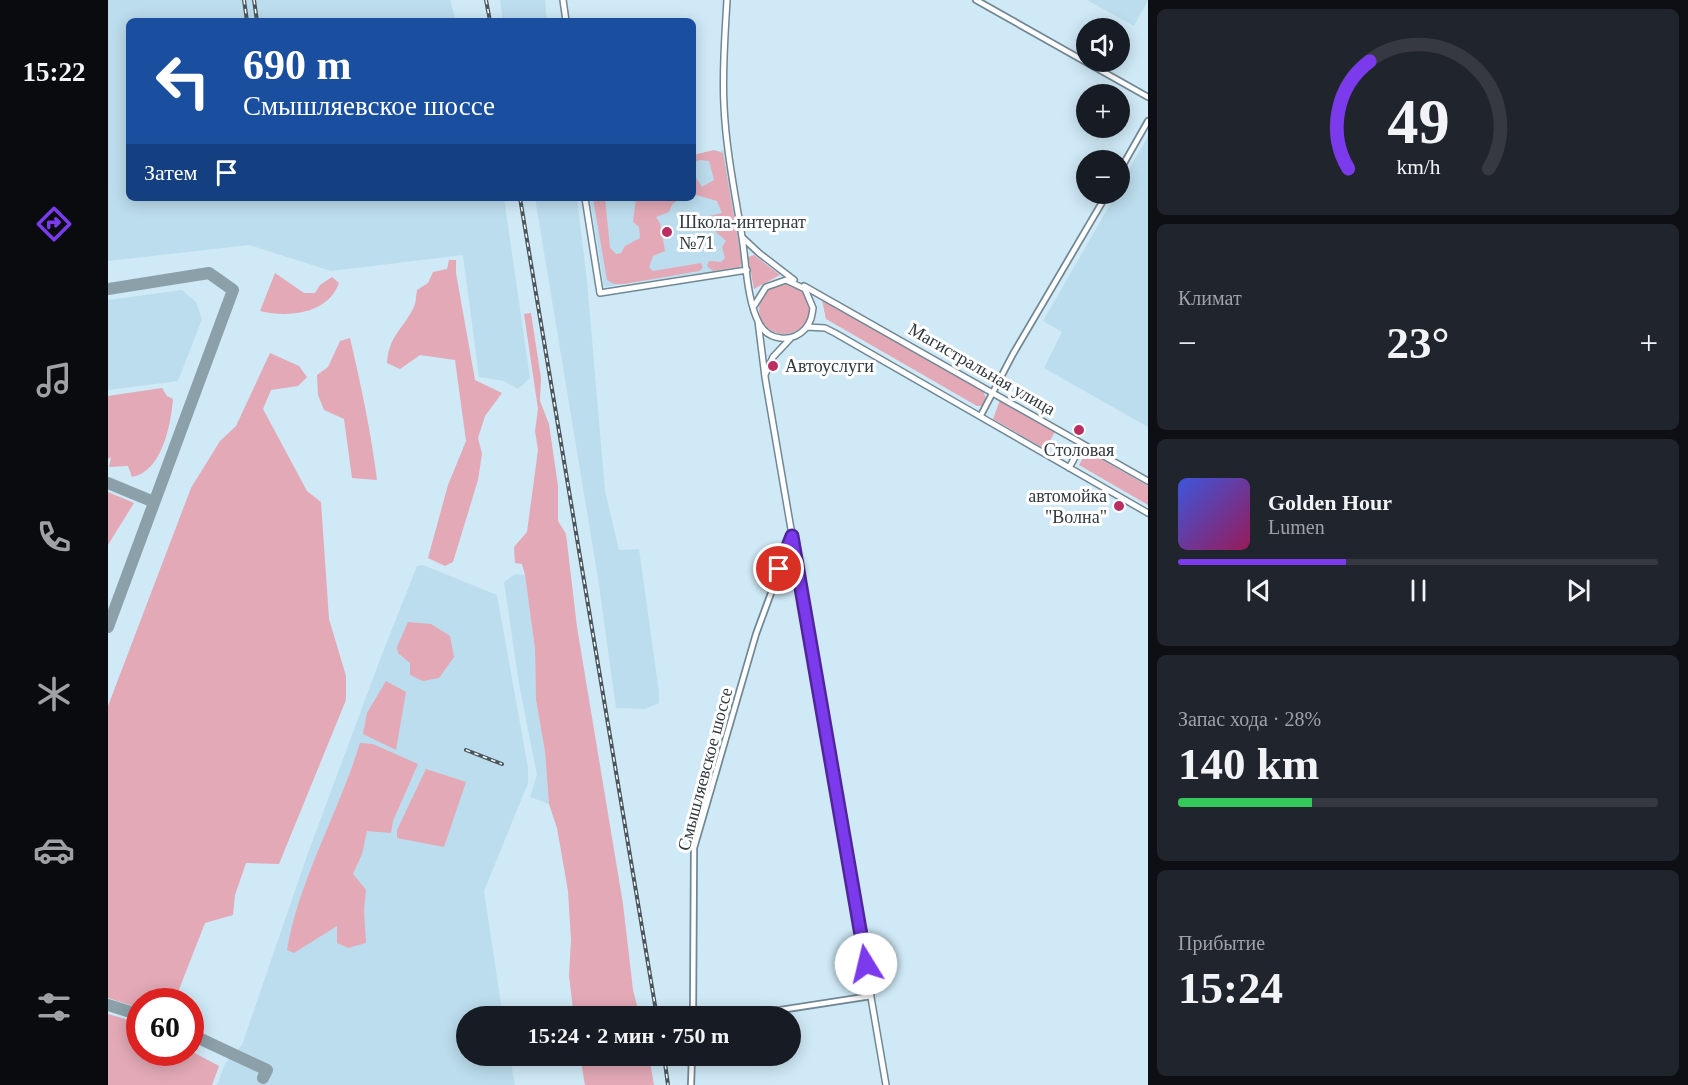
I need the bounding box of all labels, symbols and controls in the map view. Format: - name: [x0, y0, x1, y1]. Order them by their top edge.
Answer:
- map controls: [1076, 18, 1130, 204]
- button: sound: [1076, 18, 1130, 72]
- icon: left: [144, 42, 222, 120]
- text: 690 m: [243, 42, 352, 88]
- text: 15:22: [23, 57, 86, 87]
- button: +: [1076, 84, 1130, 138]
- text: 49: [1387, 87, 1449, 156]
- text: Смышляевское шоссе: [243, 91, 495, 121]
- button: −: [1076, 150, 1130, 204]
- text: km/h: [1396, 155, 1440, 179]
- icon: arrive: [210, 156, 243, 189]
- text: Затем: [144, 160, 198, 185]
- icon: directions: [33, 203, 75, 245]
- place label: Школа-интернат №71: [679, 212, 806, 253]
- marker: Школа-интернат №71: [660, 225, 674, 239]
- text: Климат: [1178, 287, 1242, 309]
- text: 23°: [1387, 318, 1450, 368]
- street label: Магистральная улица: [905, 319, 1059, 419]
- text: −: [1178, 325, 1197, 361]
- text: +: [1639, 325, 1658, 361]
- place label: Автоуслуги: [785, 356, 874, 376]
- icon: music: [33, 359, 75, 401]
- marker: Автоуслуги: [766, 359, 780, 373]
- marker: Столовая: [1072, 423, 1086, 437]
- place label: Столовая: [1044, 440, 1114, 460]
- place label: автомойка "Волна": [1028, 486, 1107, 527]
- text: Golden Hour: [1268, 490, 1392, 515]
- marker: автомойка "Волна": [1112, 499, 1126, 513]
- icon: phone: [33, 516, 75, 558]
- text: Lumen: [1268, 516, 1325, 538]
- pin: [753, 543, 804, 594]
- icon: arrive: [762, 552, 795, 585]
- icon: previous: [1242, 574, 1275, 607]
- icon: pause: [1402, 574, 1435, 607]
- icon: next: [1562, 574, 1595, 607]
- icon: climate: [33, 673, 75, 715]
- street label: Смышляевское шоссе: [674, 685, 736, 853]
- text: Запас хода · 28%: [1178, 708, 1321, 730]
- text: 140 km: [1178, 739, 1319, 789]
- icon: car: [33, 829, 75, 871]
- position arrow: [834, 932, 898, 996]
- text: Прибытие: [1178, 932, 1265, 954]
- text: 15:24: [1178, 963, 1283, 1013]
- icon: filters: [33, 986, 75, 1028]
- speed limit sign: 60: [126, 988, 204, 1066]
- text: 15:24 · 2 мин · 750 m: [528, 1023, 729, 1048]

